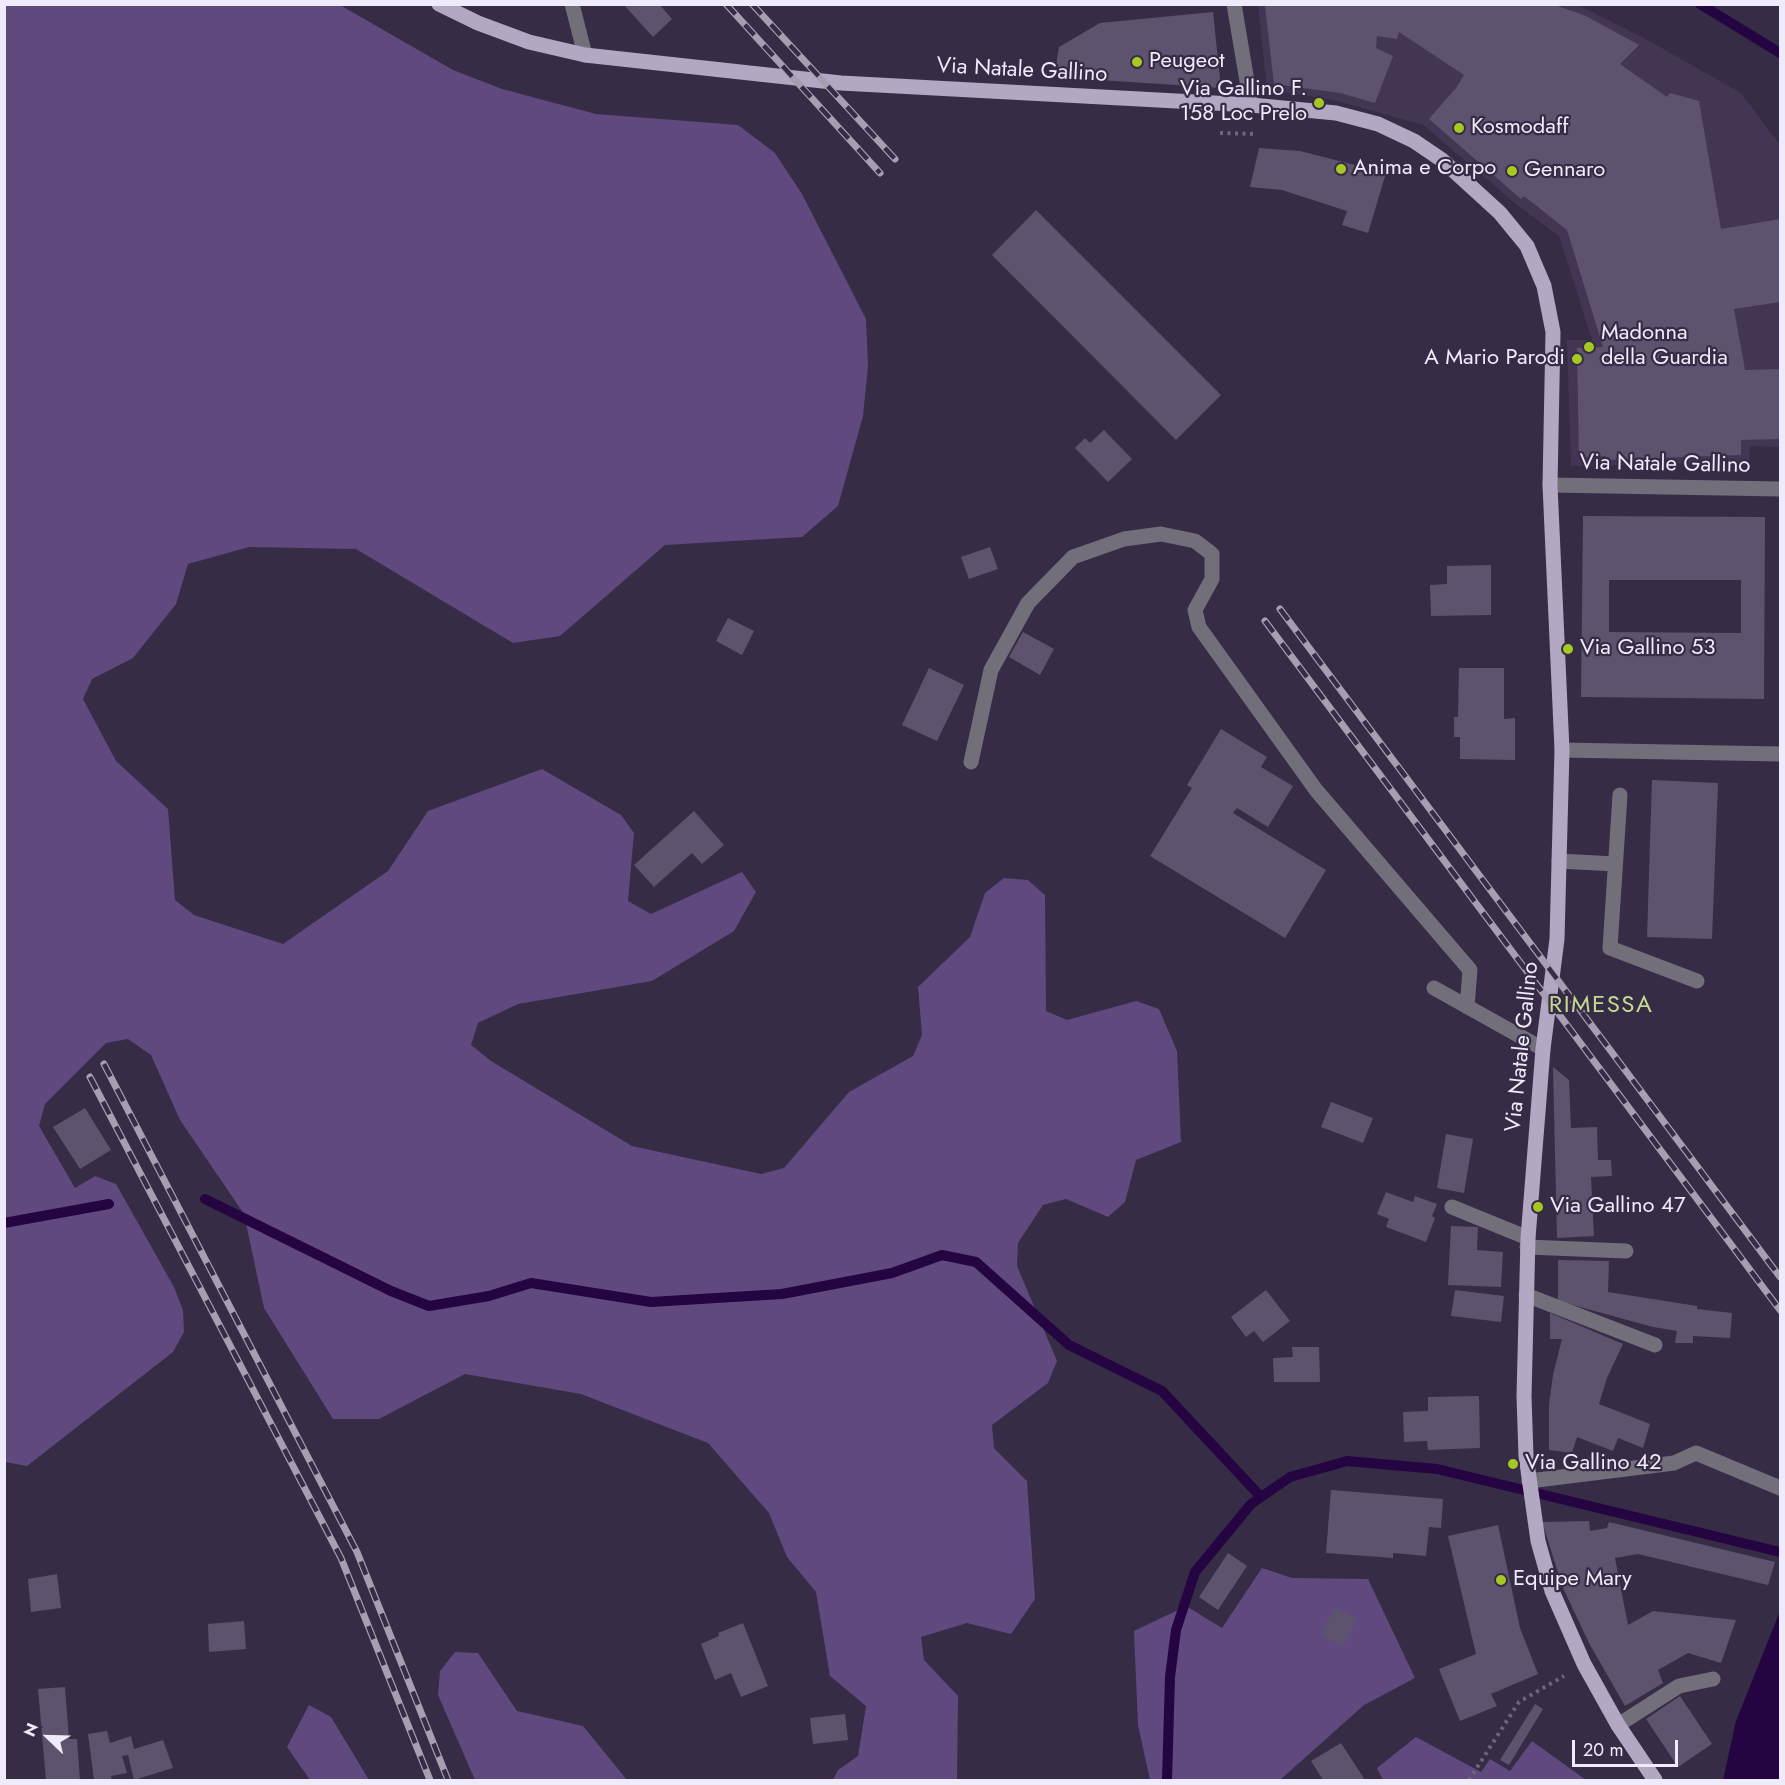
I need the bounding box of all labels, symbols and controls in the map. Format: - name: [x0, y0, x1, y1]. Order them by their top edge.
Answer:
- place label: Peugeot: [1149, 49, 1224, 75]
- street label: Via Natale Gallino: [936, 53, 1108, 89]
- marker: Peugeot: [1130, 55, 1144, 69]
- place label: Via Gallino F. 158 Loc Prelo: [1180, 77, 1307, 128]
- marker: Via Gallino F. 158 Loc Prelo: [1312, 96, 1326, 110]
- place label: Kosmodaff: [1471, 115, 1569, 141]
- marker: Kosmodaff: [1452, 121, 1466, 135]
- place label: Anima e Corpo: [1353, 156, 1496, 182]
- place label: Gennaro: [1524, 158, 1605, 184]
- marker: Anima e Corpo: [1334, 162, 1348, 176]
- marker: Gennaro: [1505, 164, 1519, 178]
- place label: Madonna della Guardia: [1601, 321, 1728, 372]
- marker: Madonna della Guardia: [1582, 340, 1596, 354]
- place label: A Mario Parodi: [1424, 346, 1565, 372]
- marker: A Mario Parodi: [1570, 352, 1584, 366]
- street label: Via Natale Gallino: [1579, 450, 1751, 480]
- place label: Via Gallino 53: [1580, 636, 1715, 662]
- marker: Via Gallino 53: [1561, 642, 1575, 656]
- street label: Via Natale Gallino: [1501, 961, 1545, 1133]
- district label: RIMESSA: [1549, 992, 1653, 1020]
- place label: Via Gallino 47: [1550, 1194, 1685, 1220]
- marker: Via Gallino 47: [1531, 1200, 1545, 1214]
- place label: Via Gallino 42: [1525, 1451, 1661, 1477]
- marker: Via Gallino 42: [1506, 1457, 1520, 1471]
- place label: Equipe Mary: [1513, 1567, 1632, 1593]
- marker: Equipe Mary: [1494, 1573, 1508, 1587]
- north arrow: [18, 1707, 78, 1767]
- text: N: [18, 1719, 44, 1740]
- scale bar: [1575, 1728, 1682, 1766]
- text: 20 m: [1583, 1737, 1623, 1763]

